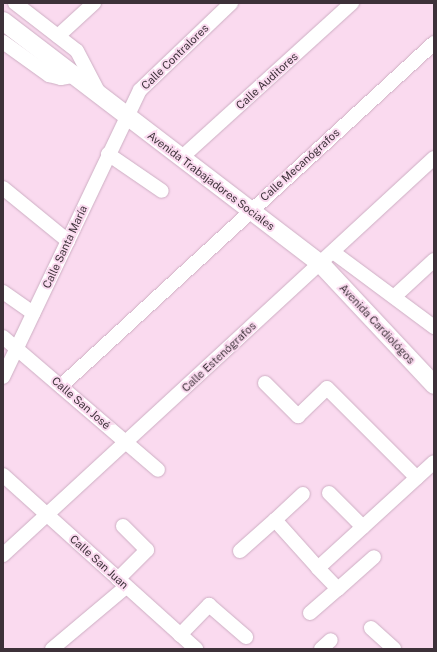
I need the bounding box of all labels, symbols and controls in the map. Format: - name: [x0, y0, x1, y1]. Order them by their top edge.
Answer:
- street label: Calle Contralores: [139, 22, 211, 92]
- street label: Calle Auditores: [233, 50, 301, 112]
- street label: Calle Mecanógrafos: [258, 126, 342, 204]
- street label: Avenida Trabajadores Sociales: [145, 129, 277, 233]
- street label: Calle Santa María: [40, 203, 90, 291]
- street label: Avenida Cardiológos: [337, 281, 417, 367]
- street label: Calle Estenógrafos: [179, 319, 259, 395]
- street label: Calle San José: [49, 374, 113, 432]
- street label: Calle San Juan: [67, 532, 131, 592]

